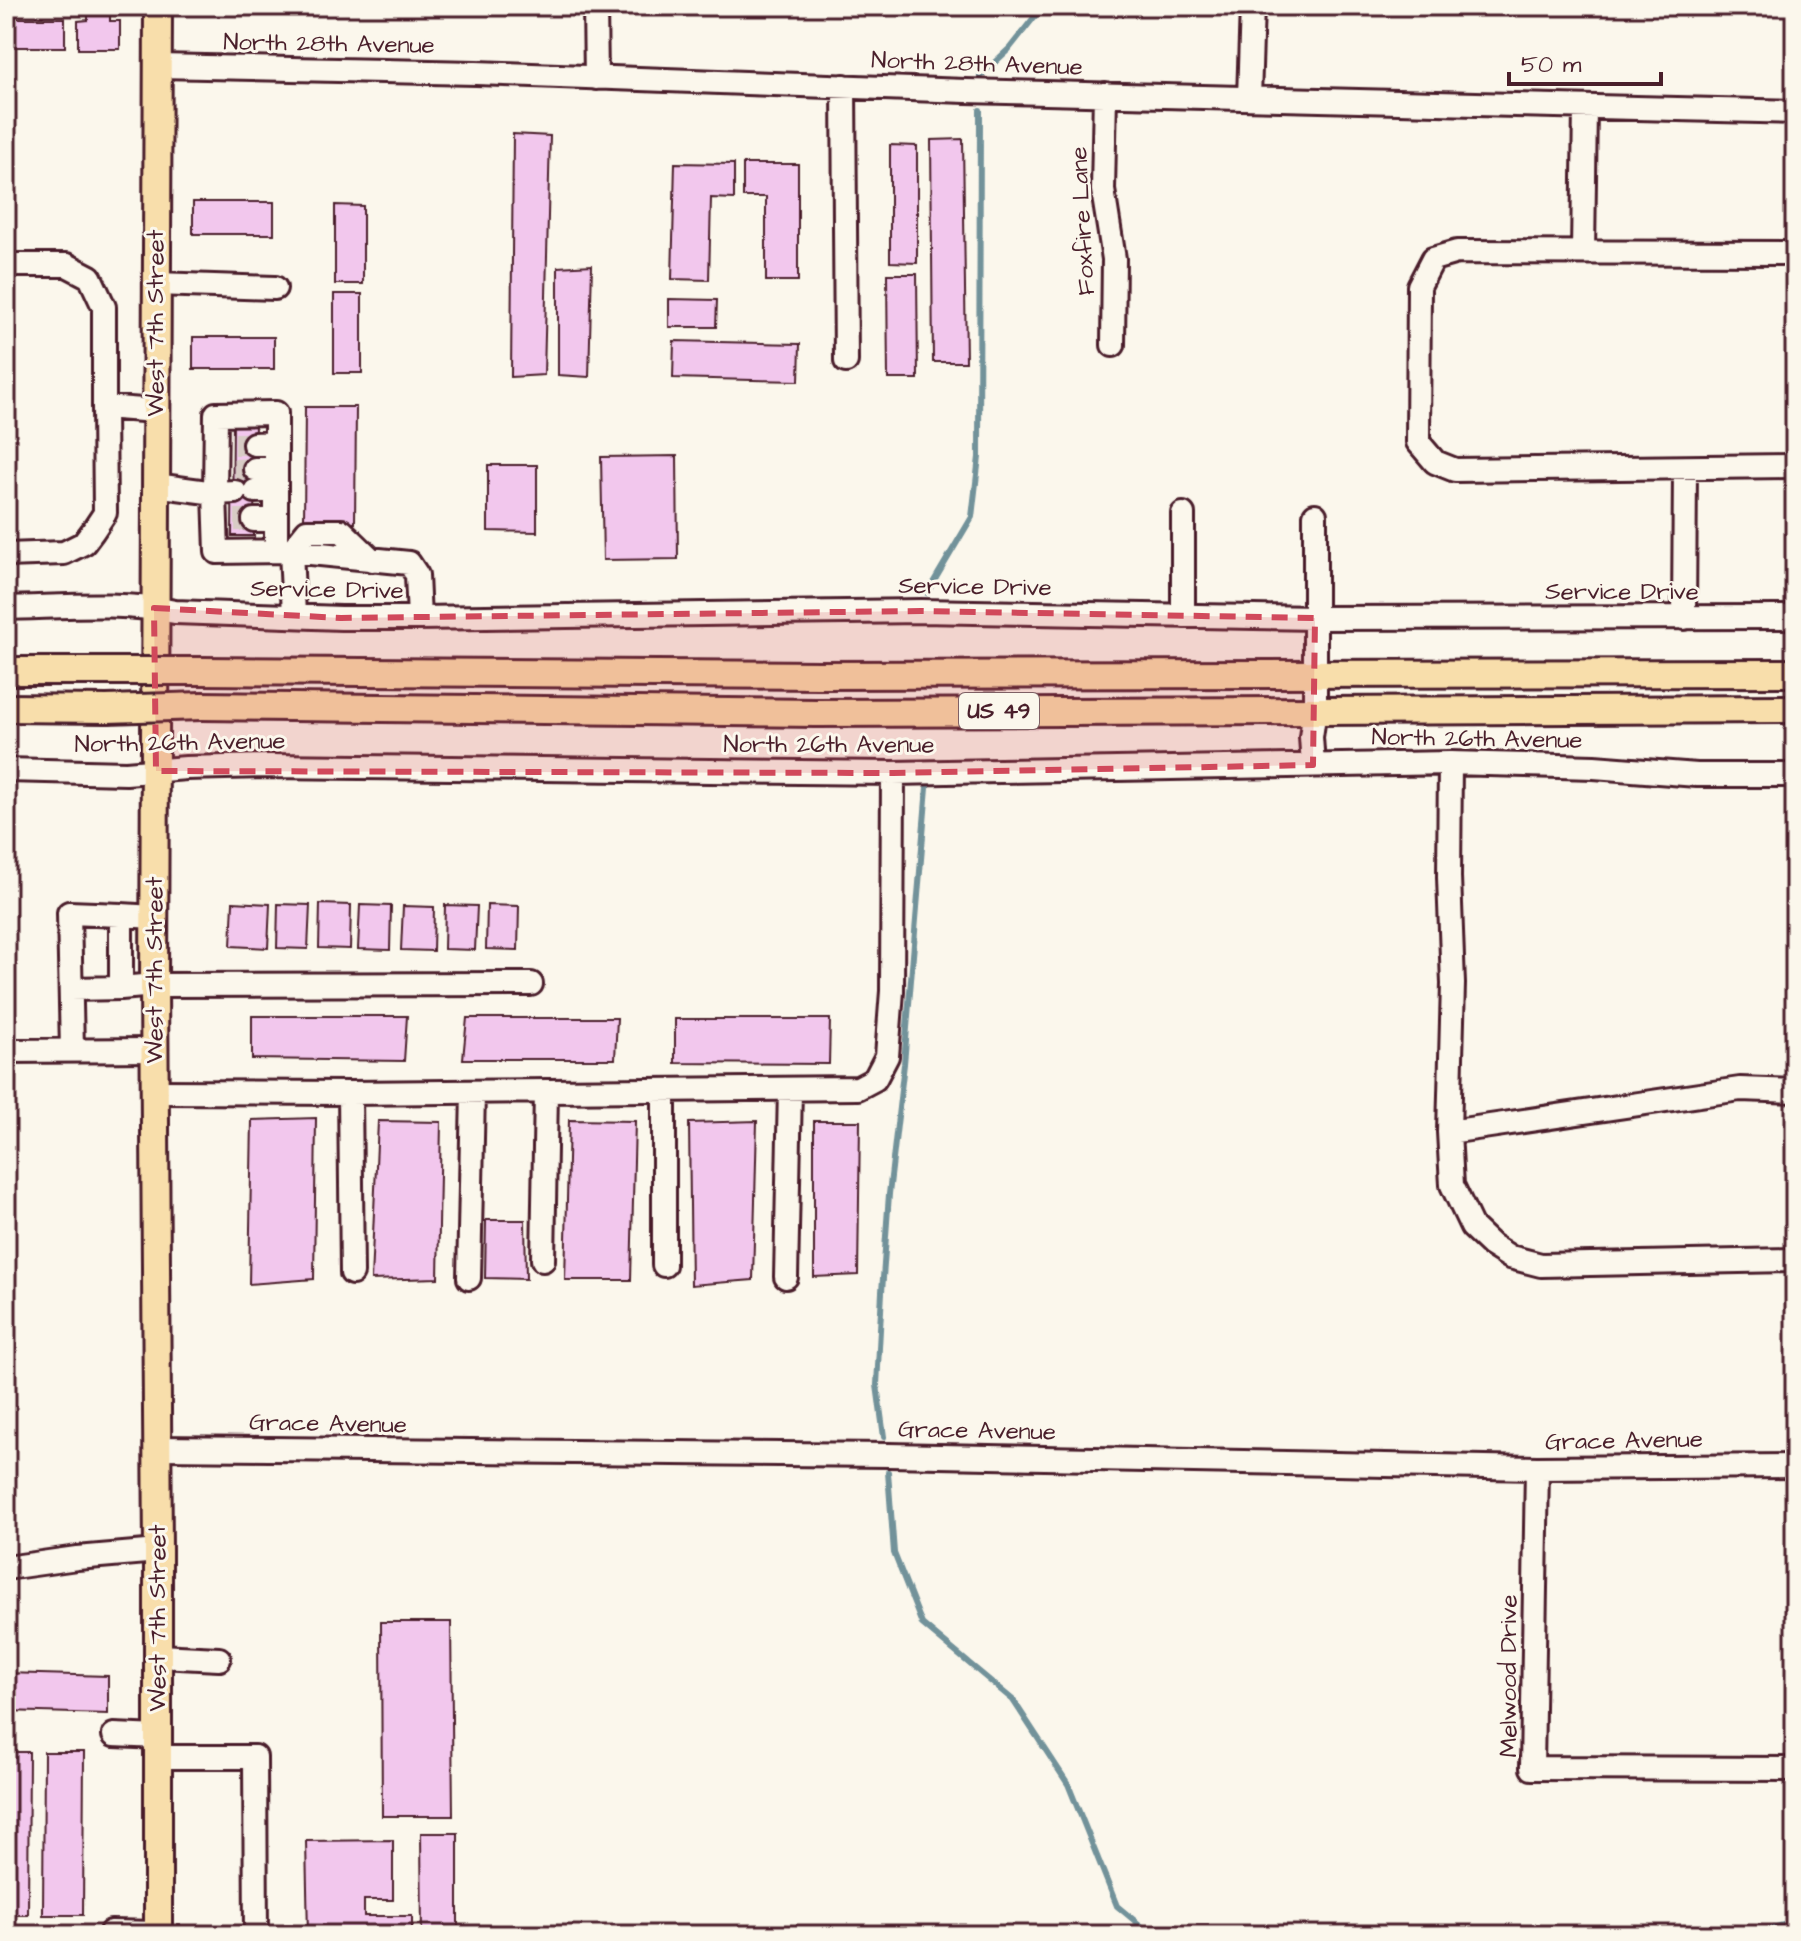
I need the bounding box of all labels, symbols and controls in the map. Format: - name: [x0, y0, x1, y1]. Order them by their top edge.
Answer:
- street label: North 28th Avenue: [223, 25, 435, 63]
- scale bar: [1509, 36, 1661, 86]
- street label: North 28th Avenue: [871, 43, 1083, 85]
- text: 50 m: [1521, 48, 1582, 82]
- street label: Foxfire Lane: [1062, 146, 1104, 296]
- street label: West 7th Street: [139, 229, 173, 416]
- street label: Service Drive: [898, 569, 1052, 605]
- street label: Service Drive: [250, 572, 404, 608]
- street label: Service Drive: [1545, 575, 1699, 609]
- road number: US 49: [959, 693, 1039, 729]
- street label: North 26th Avenue: [1371, 720, 1583, 758]
- street label: North 26th Avenue: [74, 724, 286, 762]
- street label: North 26th Avenue: [724, 728, 934, 762]
- street label: West 7th Street: [138, 876, 172, 1063]
- street label: Grace Avenue: [249, 1406, 407, 1442]
- street label: Grace Avenue: [898, 1413, 1056, 1449]
- street label: Grace Avenue: [1545, 1423, 1703, 1459]
- street label: West 7th Street: [141, 1524, 175, 1711]
- street label: Melwood Drive: [1492, 1595, 1526, 1757]

